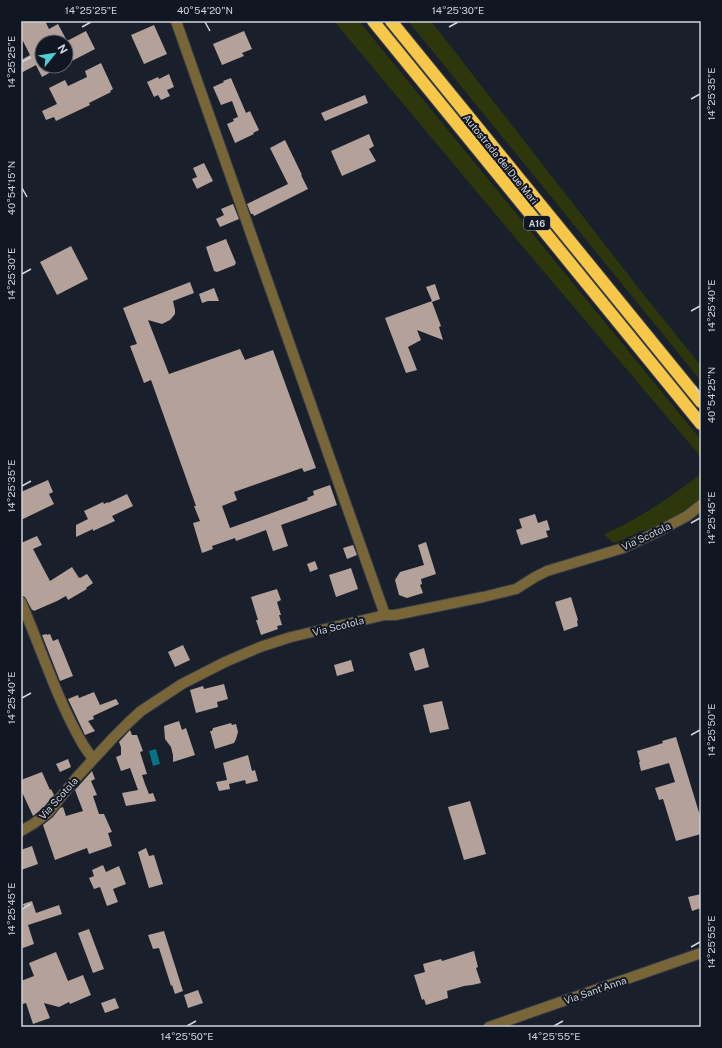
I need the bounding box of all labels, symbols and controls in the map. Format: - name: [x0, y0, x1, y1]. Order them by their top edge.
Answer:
- text: 14°25'25"E: [65, 4, 117, 16]
- text: 40°54'20"N: [177, 4, 233, 16]
- text: 14°25'30"E: [432, 4, 484, 16]
- north arrow: [34, 34, 74, 74]
- text: 14°25'25"E: [5, 36, 17, 88]
- text: N: [55, 42, 70, 56]
- text: 14°25'35"E: [705, 68, 717, 121]
- street label: Autostrada dei Due Mari: [461, 112, 541, 206]
- text: 40°54'15"N: [5, 161, 17, 215]
- road number: A16: [524, 216, 550, 230]
- text: 14°25'30"E: [5, 248, 17, 300]
- text: 14°25'40"E: [705, 280, 717, 332]
- text: 40°54'25"N: [705, 367, 717, 423]
- text: 14°25'35"E: [5, 460, 17, 513]
- text: 14°25'45"E: [705, 492, 717, 544]
- street label: Via Scotola: [620, 519, 672, 553]
- street label: Via Scotola: [311, 614, 365, 638]
- text: 14°25'40"E: [5, 672, 17, 724]
- text: 14°25'50"E: [705, 704, 717, 756]
- street label: Via Scotola: [36, 774, 80, 822]
- text: 14°25'45"E: [5, 883, 17, 935]
- text: 14°25'55"E: [705, 915, 717, 969]
- street label: Via Sant'Anna: [562, 974, 628, 1006]
- text: 14°25'50"E: [161, 1030, 213, 1042]
- text: 14°25'55"E: [527, 1030, 581, 1042]

